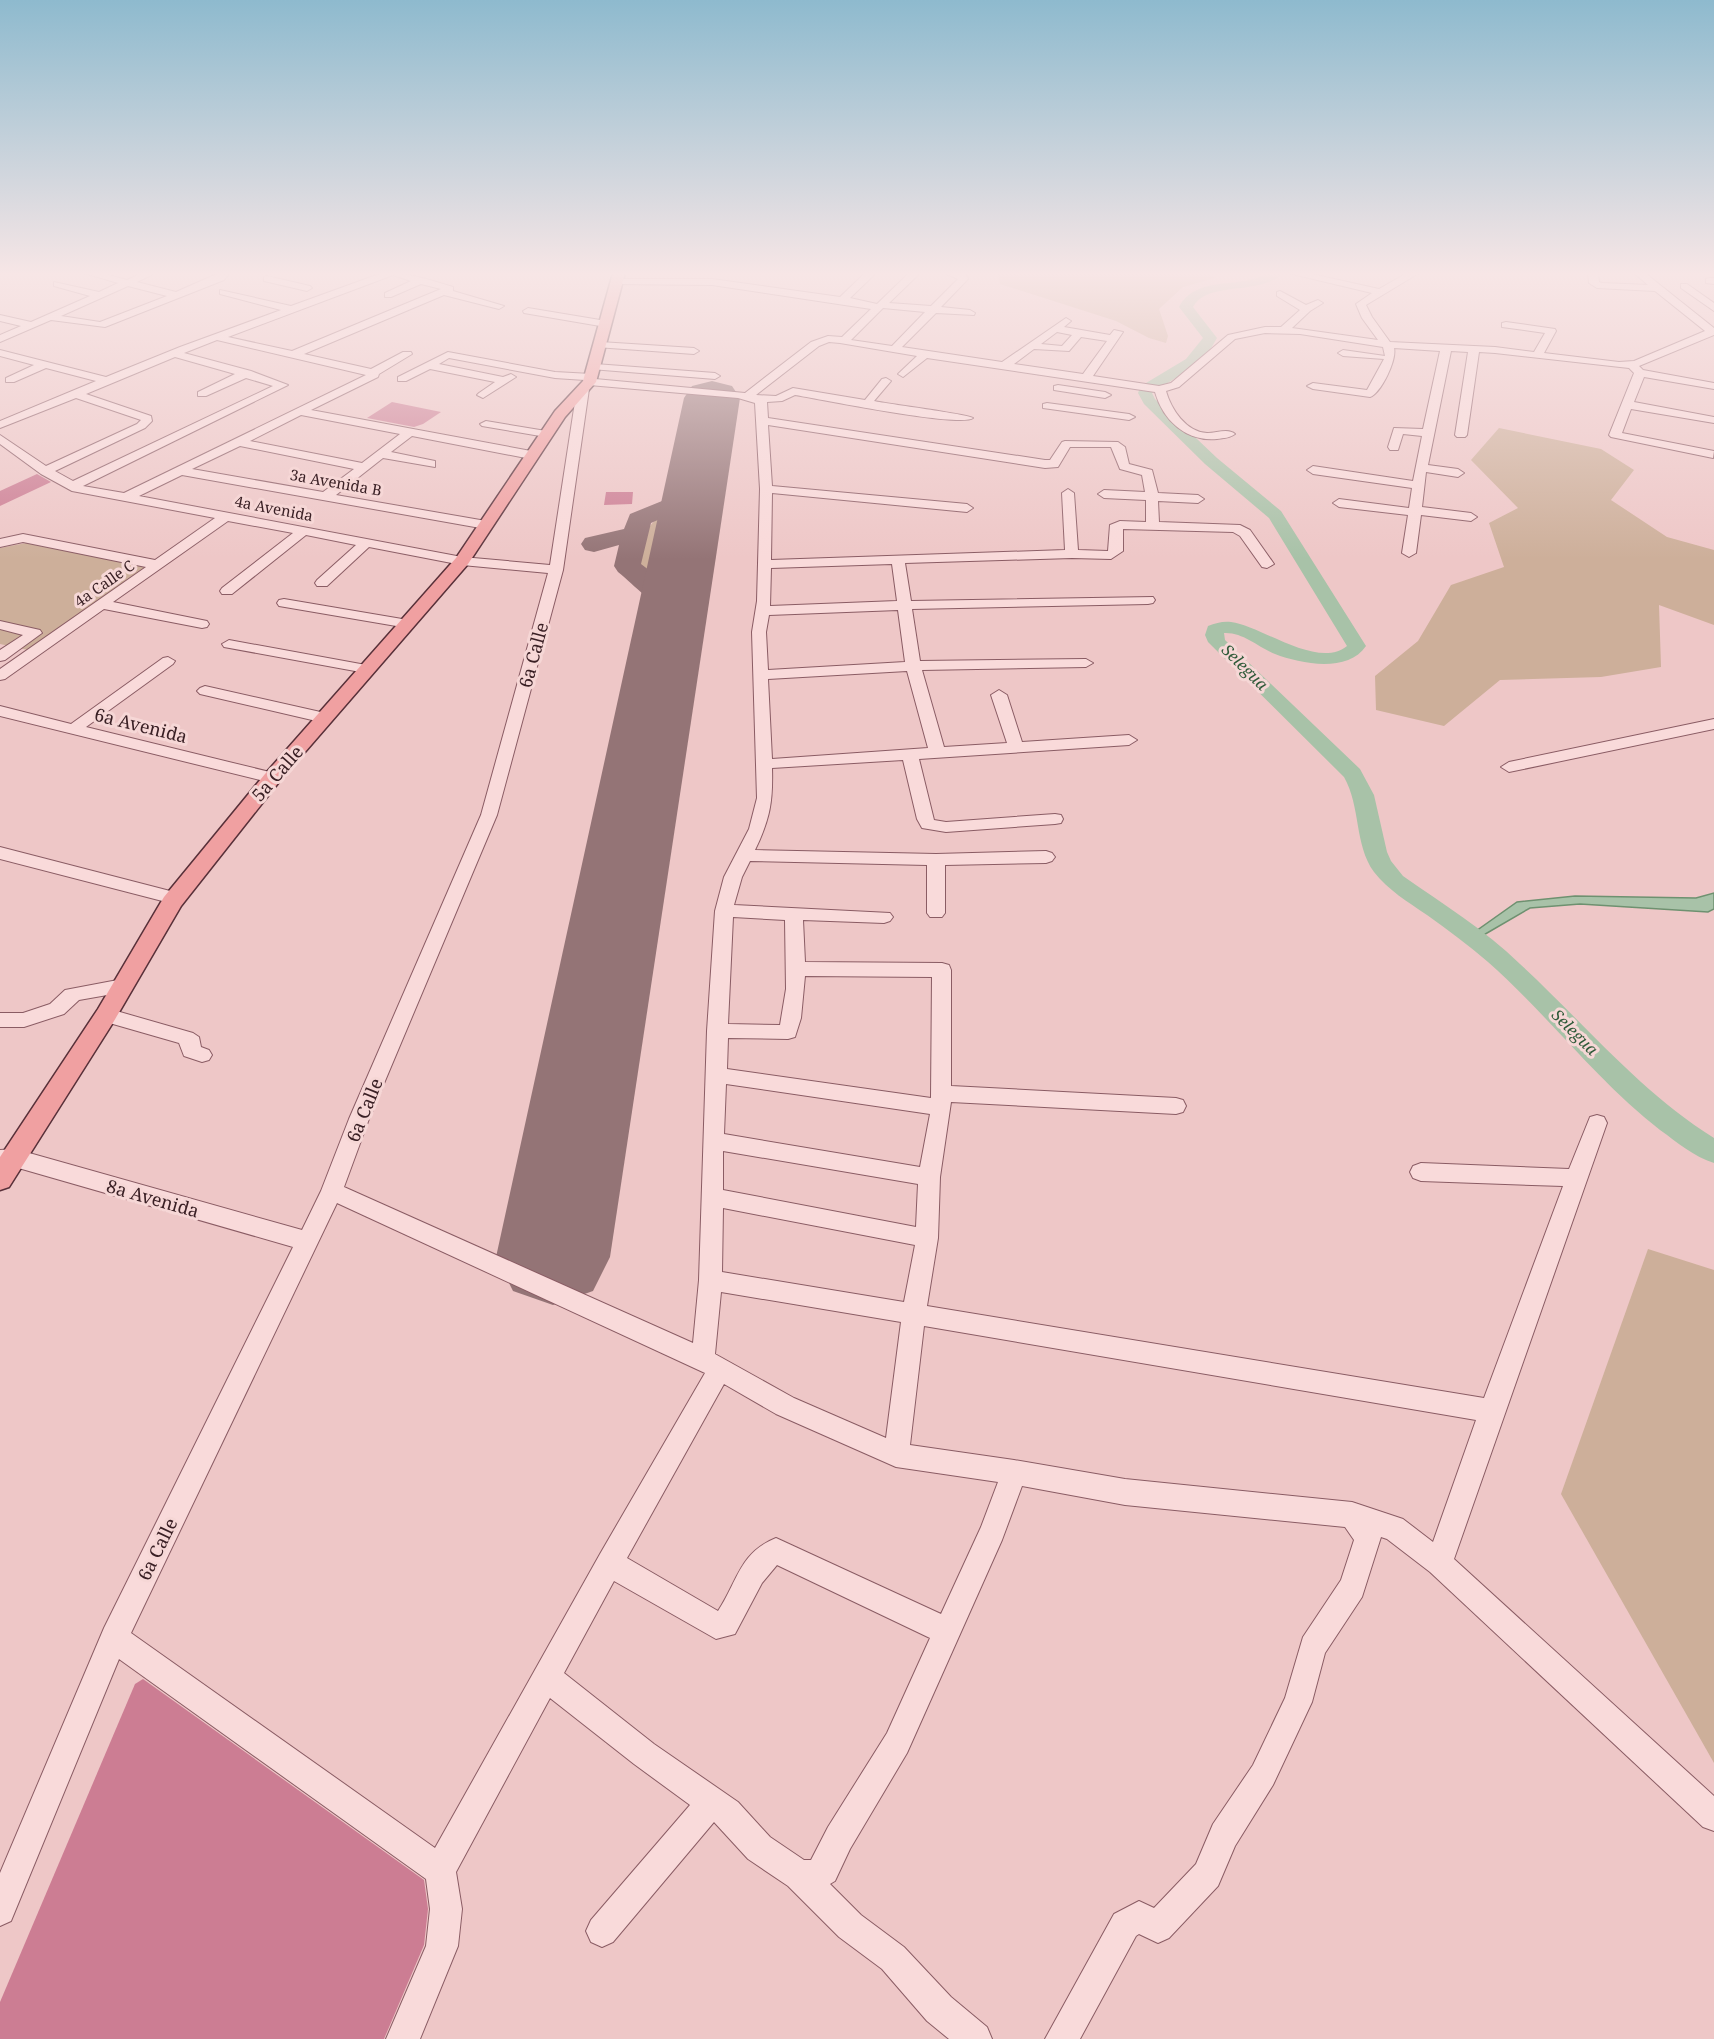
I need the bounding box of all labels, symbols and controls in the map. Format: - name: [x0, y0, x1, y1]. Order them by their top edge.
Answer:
- street label: 3a Avenida B: [288, 464, 384, 500]
- street label: 4a Avenida: [233, 491, 315, 525]
- street label: 4a Calle C: [70, 555, 138, 611]
- street label: 6a Calle: [513, 620, 553, 690]
- water label: Selegua: [1217, 639, 1273, 695]
- street label: 6a Avenida: [92, 702, 190, 748]
- street label: 5a Calle: [246, 740, 308, 806]
- water label: Selegua: [1547, 1004, 1603, 1060]
- street label: 6a Calle: [340, 1075, 388, 1145]
- street label: 8a Avenida: [104, 1173, 202, 1223]
- street label: 6a Calle: [132, 1514, 182, 1584]

